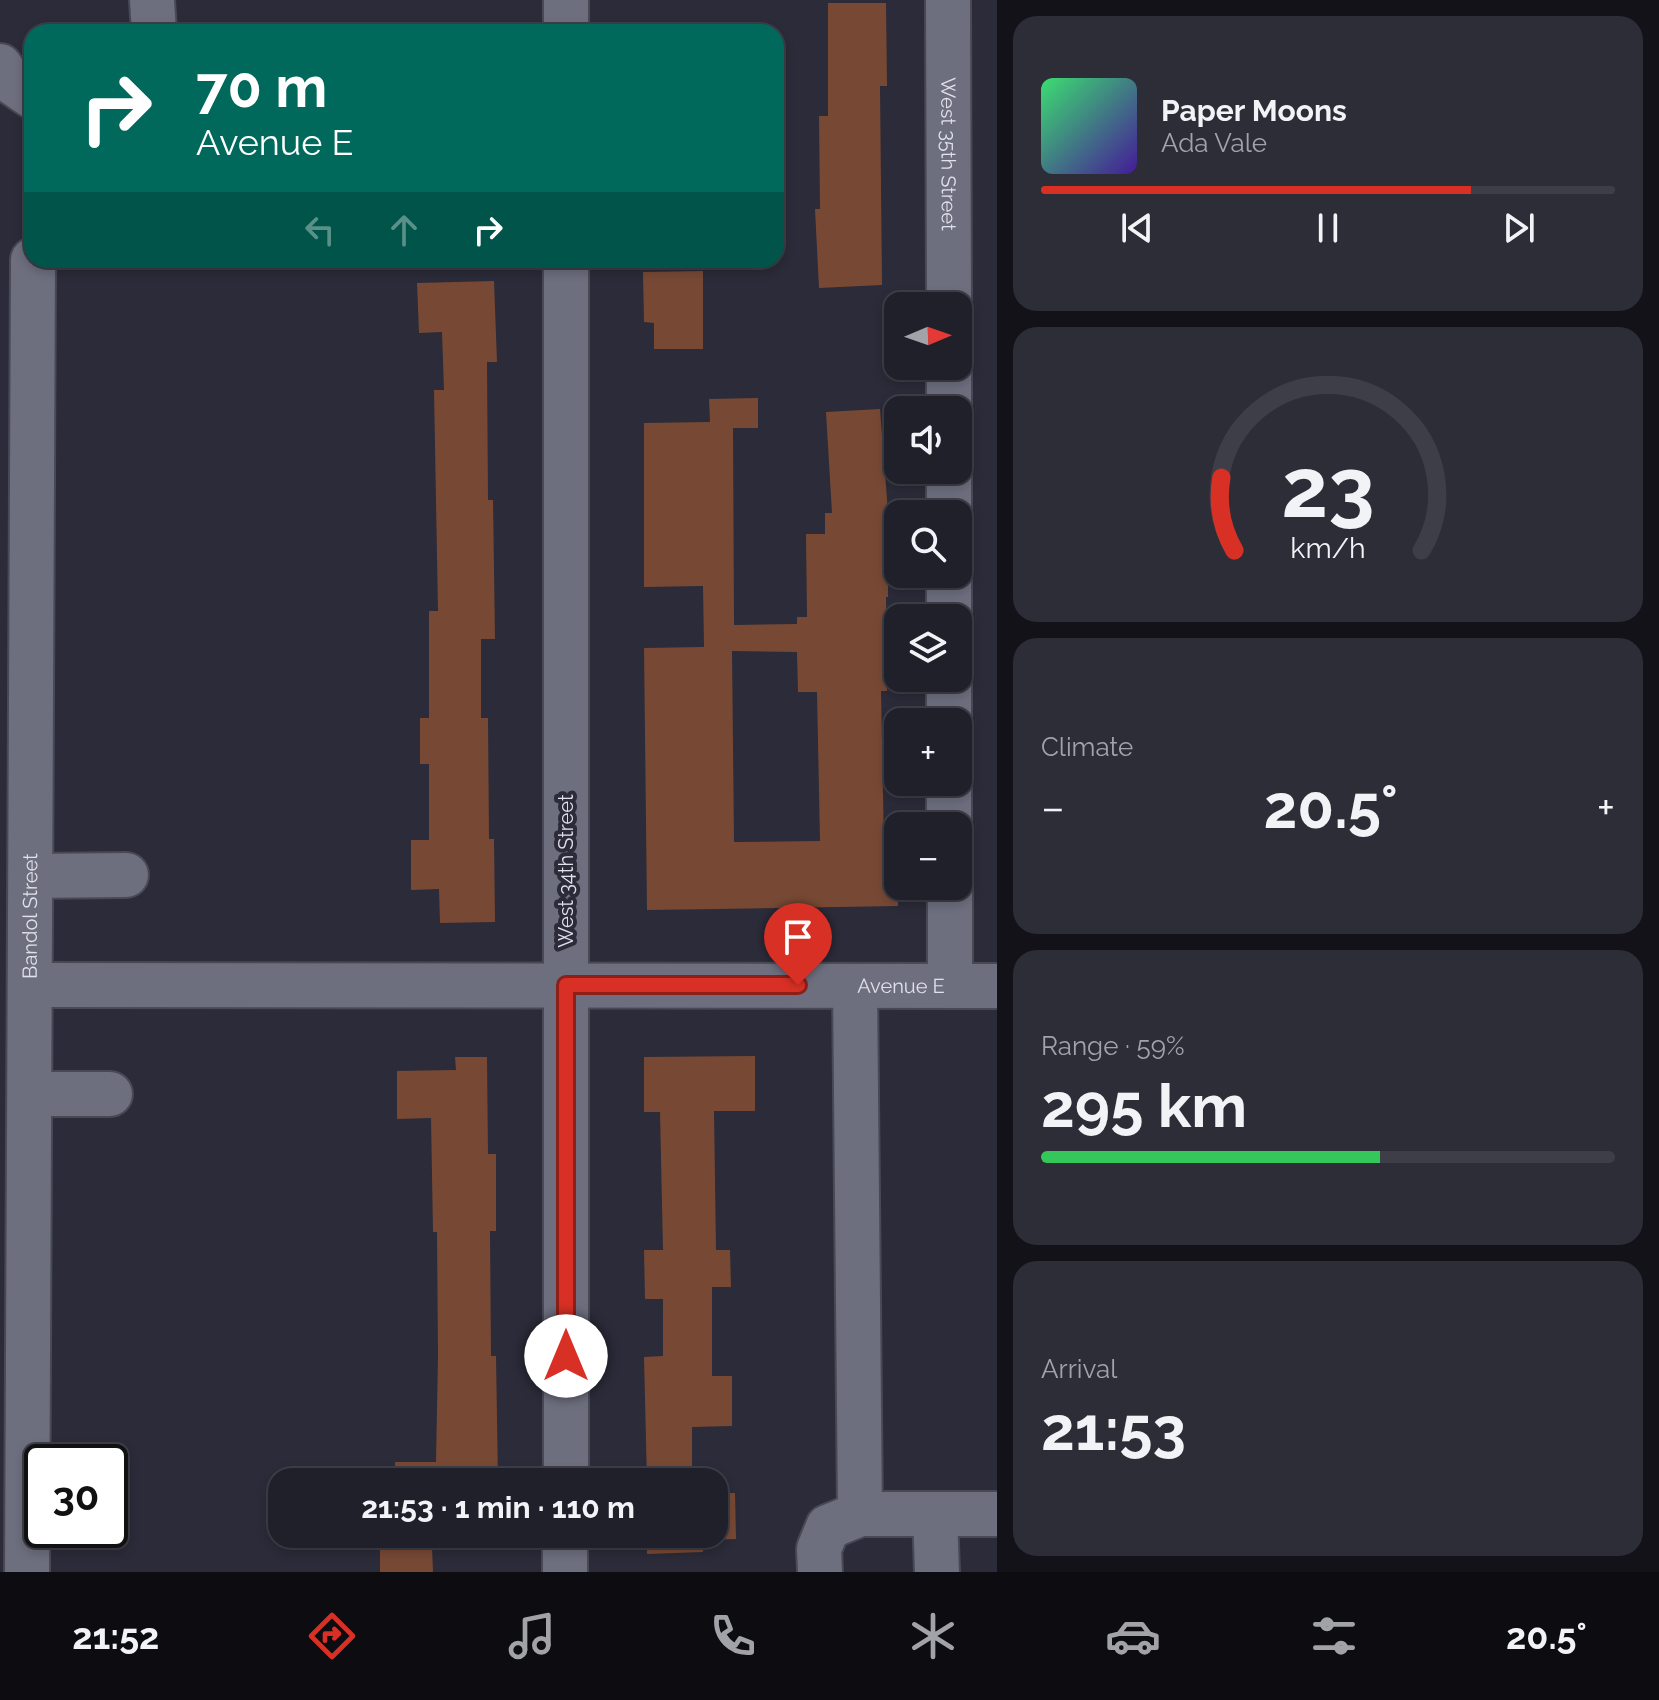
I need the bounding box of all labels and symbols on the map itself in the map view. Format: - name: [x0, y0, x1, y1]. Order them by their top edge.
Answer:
- street label: West 35th Street: [936, 77, 961, 231]
- north arrow: [884, 292, 972, 380]
- street label: West 34th Street: [554, 794, 578, 948]
- street label: Bandol Street: [18, 853, 42, 979]
- pin: [764, 903, 832, 985]
- street label: Avenue E: [857, 974, 945, 998]
- position arrow: [524, 1314, 608, 1398]
- speed limit sign: 30: [24, 1444, 128, 1548]

